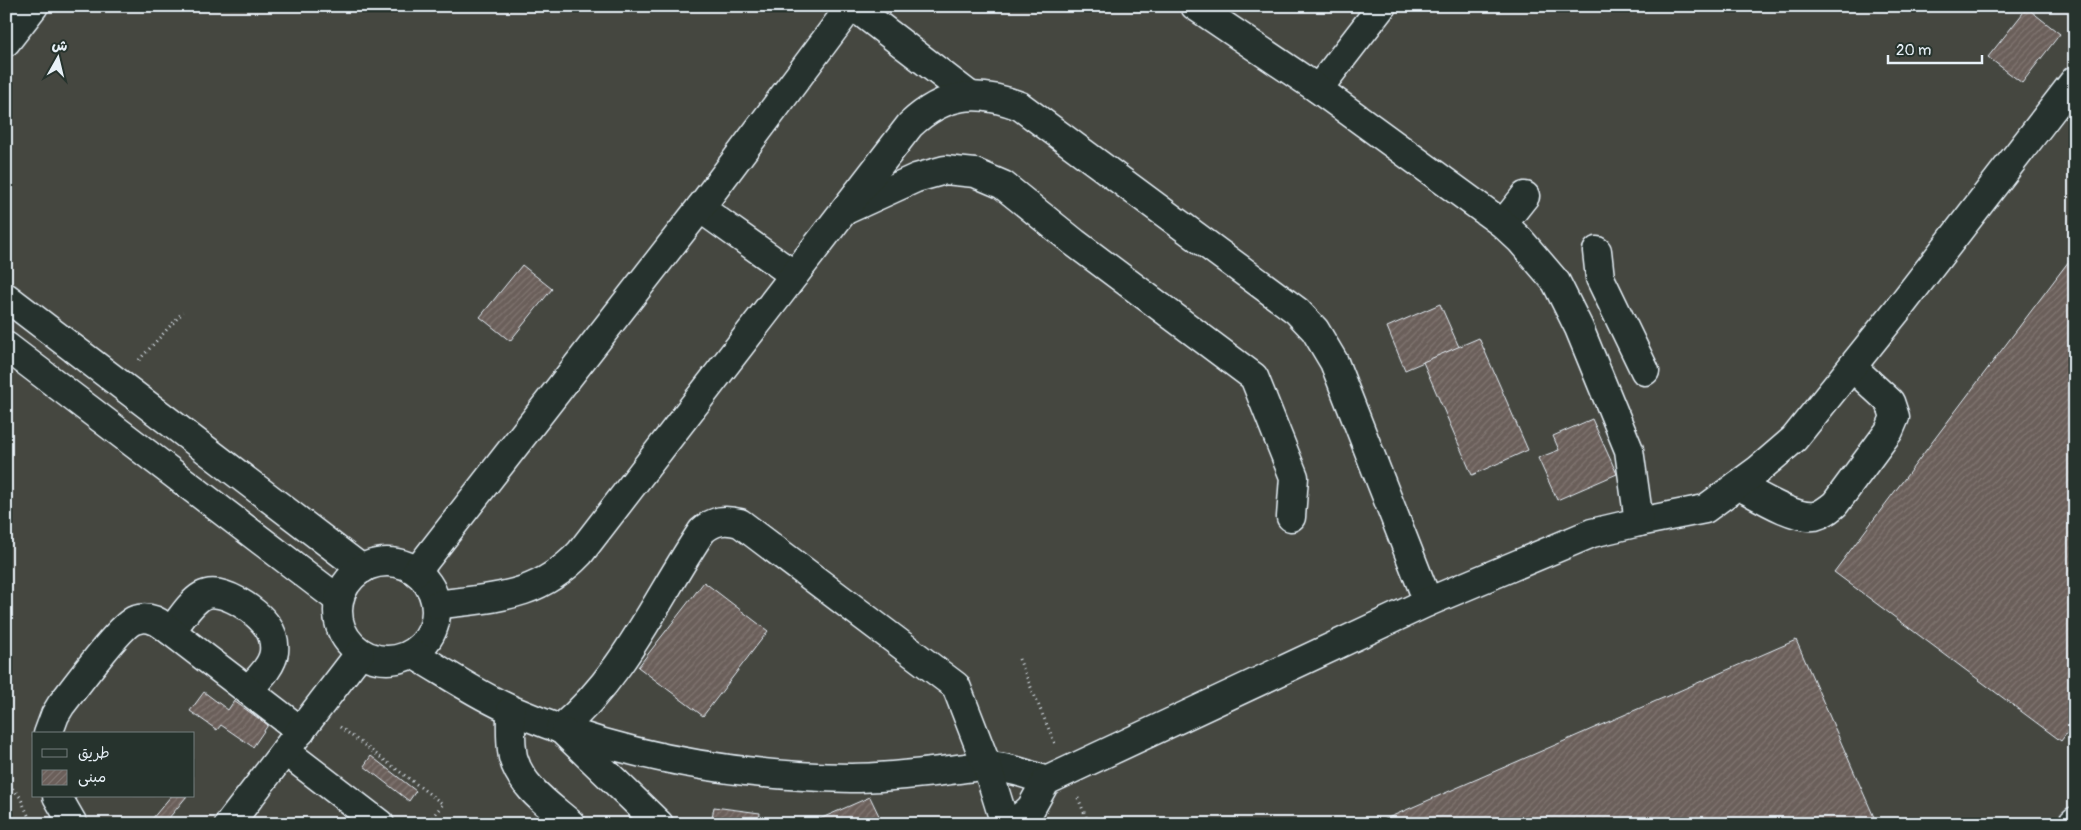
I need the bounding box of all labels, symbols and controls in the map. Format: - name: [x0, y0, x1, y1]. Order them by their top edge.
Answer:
- north arrow: [32, 32, 82, 82]
- scale bar: [1888, 32, 1982, 64]
- text: ش: [51, 36, 69, 55]
- text: 20 m: [1896, 41, 1931, 60]
- legend: [32, 732, 195, 798]
- text: طريق: [78, 744, 110, 763]
- text: مبنى: [78, 768, 106, 787]

